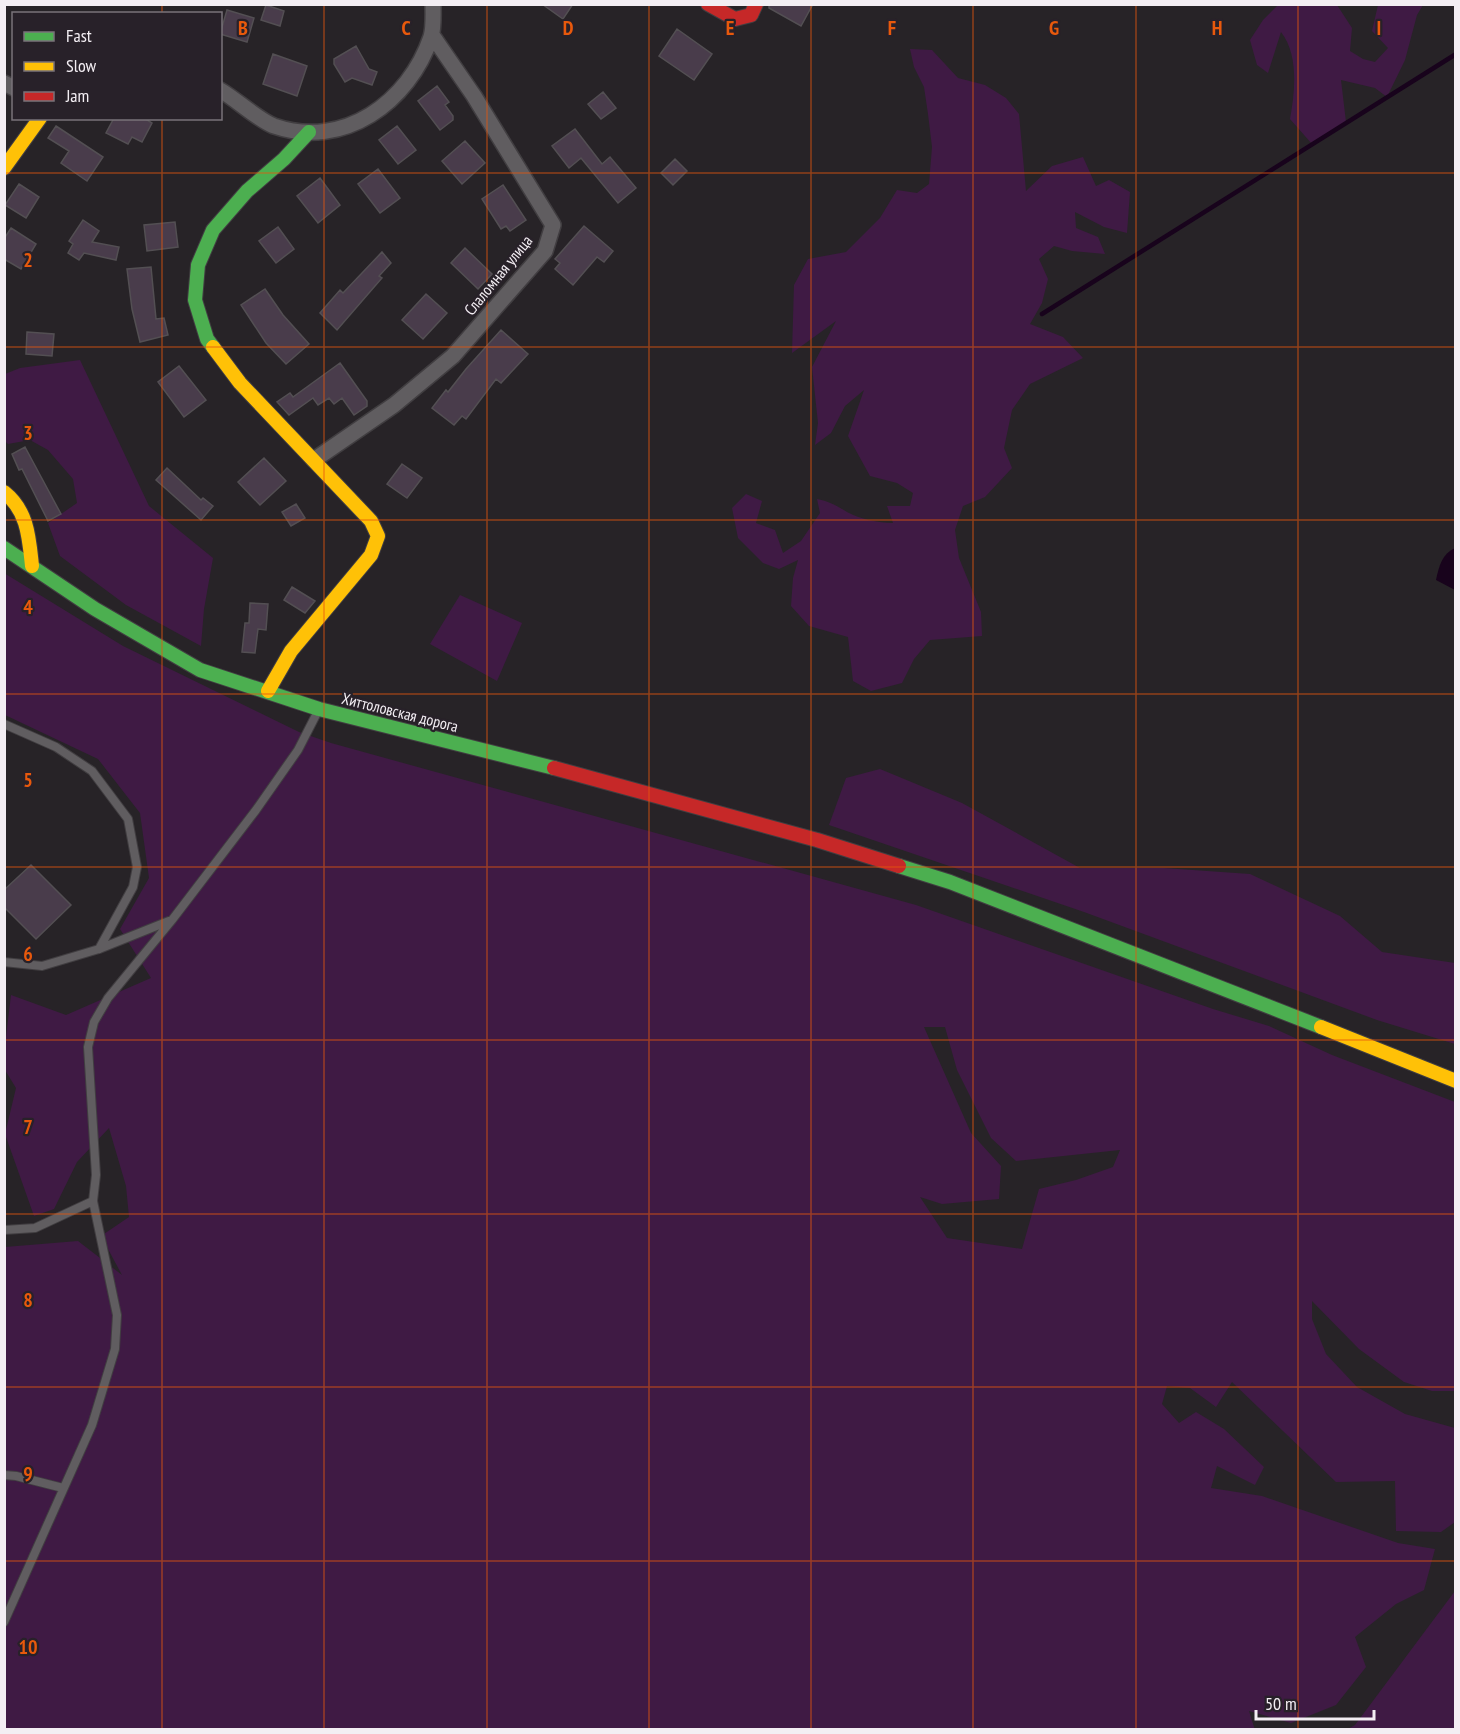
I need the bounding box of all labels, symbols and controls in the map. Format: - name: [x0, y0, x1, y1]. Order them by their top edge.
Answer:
- legend: [12, 12, 222, 120]
- text: B: [238, 15, 248, 41]
- text: C: [401, 15, 411, 41]
- text: D: [563, 15, 574, 41]
- text: E: [726, 15, 734, 41]
- text: F: [888, 15, 896, 41]
- text: G: [1049, 15, 1059, 41]
- text: H: [1212, 15, 1222, 41]
- text: I: [1377, 15, 1381, 41]
- text: Fast: [66, 24, 92, 47]
- text: Slow: [66, 54, 97, 77]
- text: Jam: [65, 84, 89, 107]
- street label: Слаломная улица: [460, 231, 536, 319]
- text: 2: [23, 247, 33, 273]
- text: 3: [23, 420, 33, 446]
- text: 4: [23, 594, 33, 620]
- street label: Хиттоловская дорога: [340, 688, 460, 736]
- text: 5: [23, 767, 33, 793]
- text: 6: [23, 941, 33, 967]
- text: 7: [23, 1114, 33, 1140]
- text: 8: [23, 1287, 33, 1313]
- text: 9: [23, 1461, 33, 1487]
- text: 10: [18, 1634, 38, 1660]
- scale bar: [1256, 1683, 1374, 1721]
- text: 50 m: [1265, 1692, 1297, 1715]

